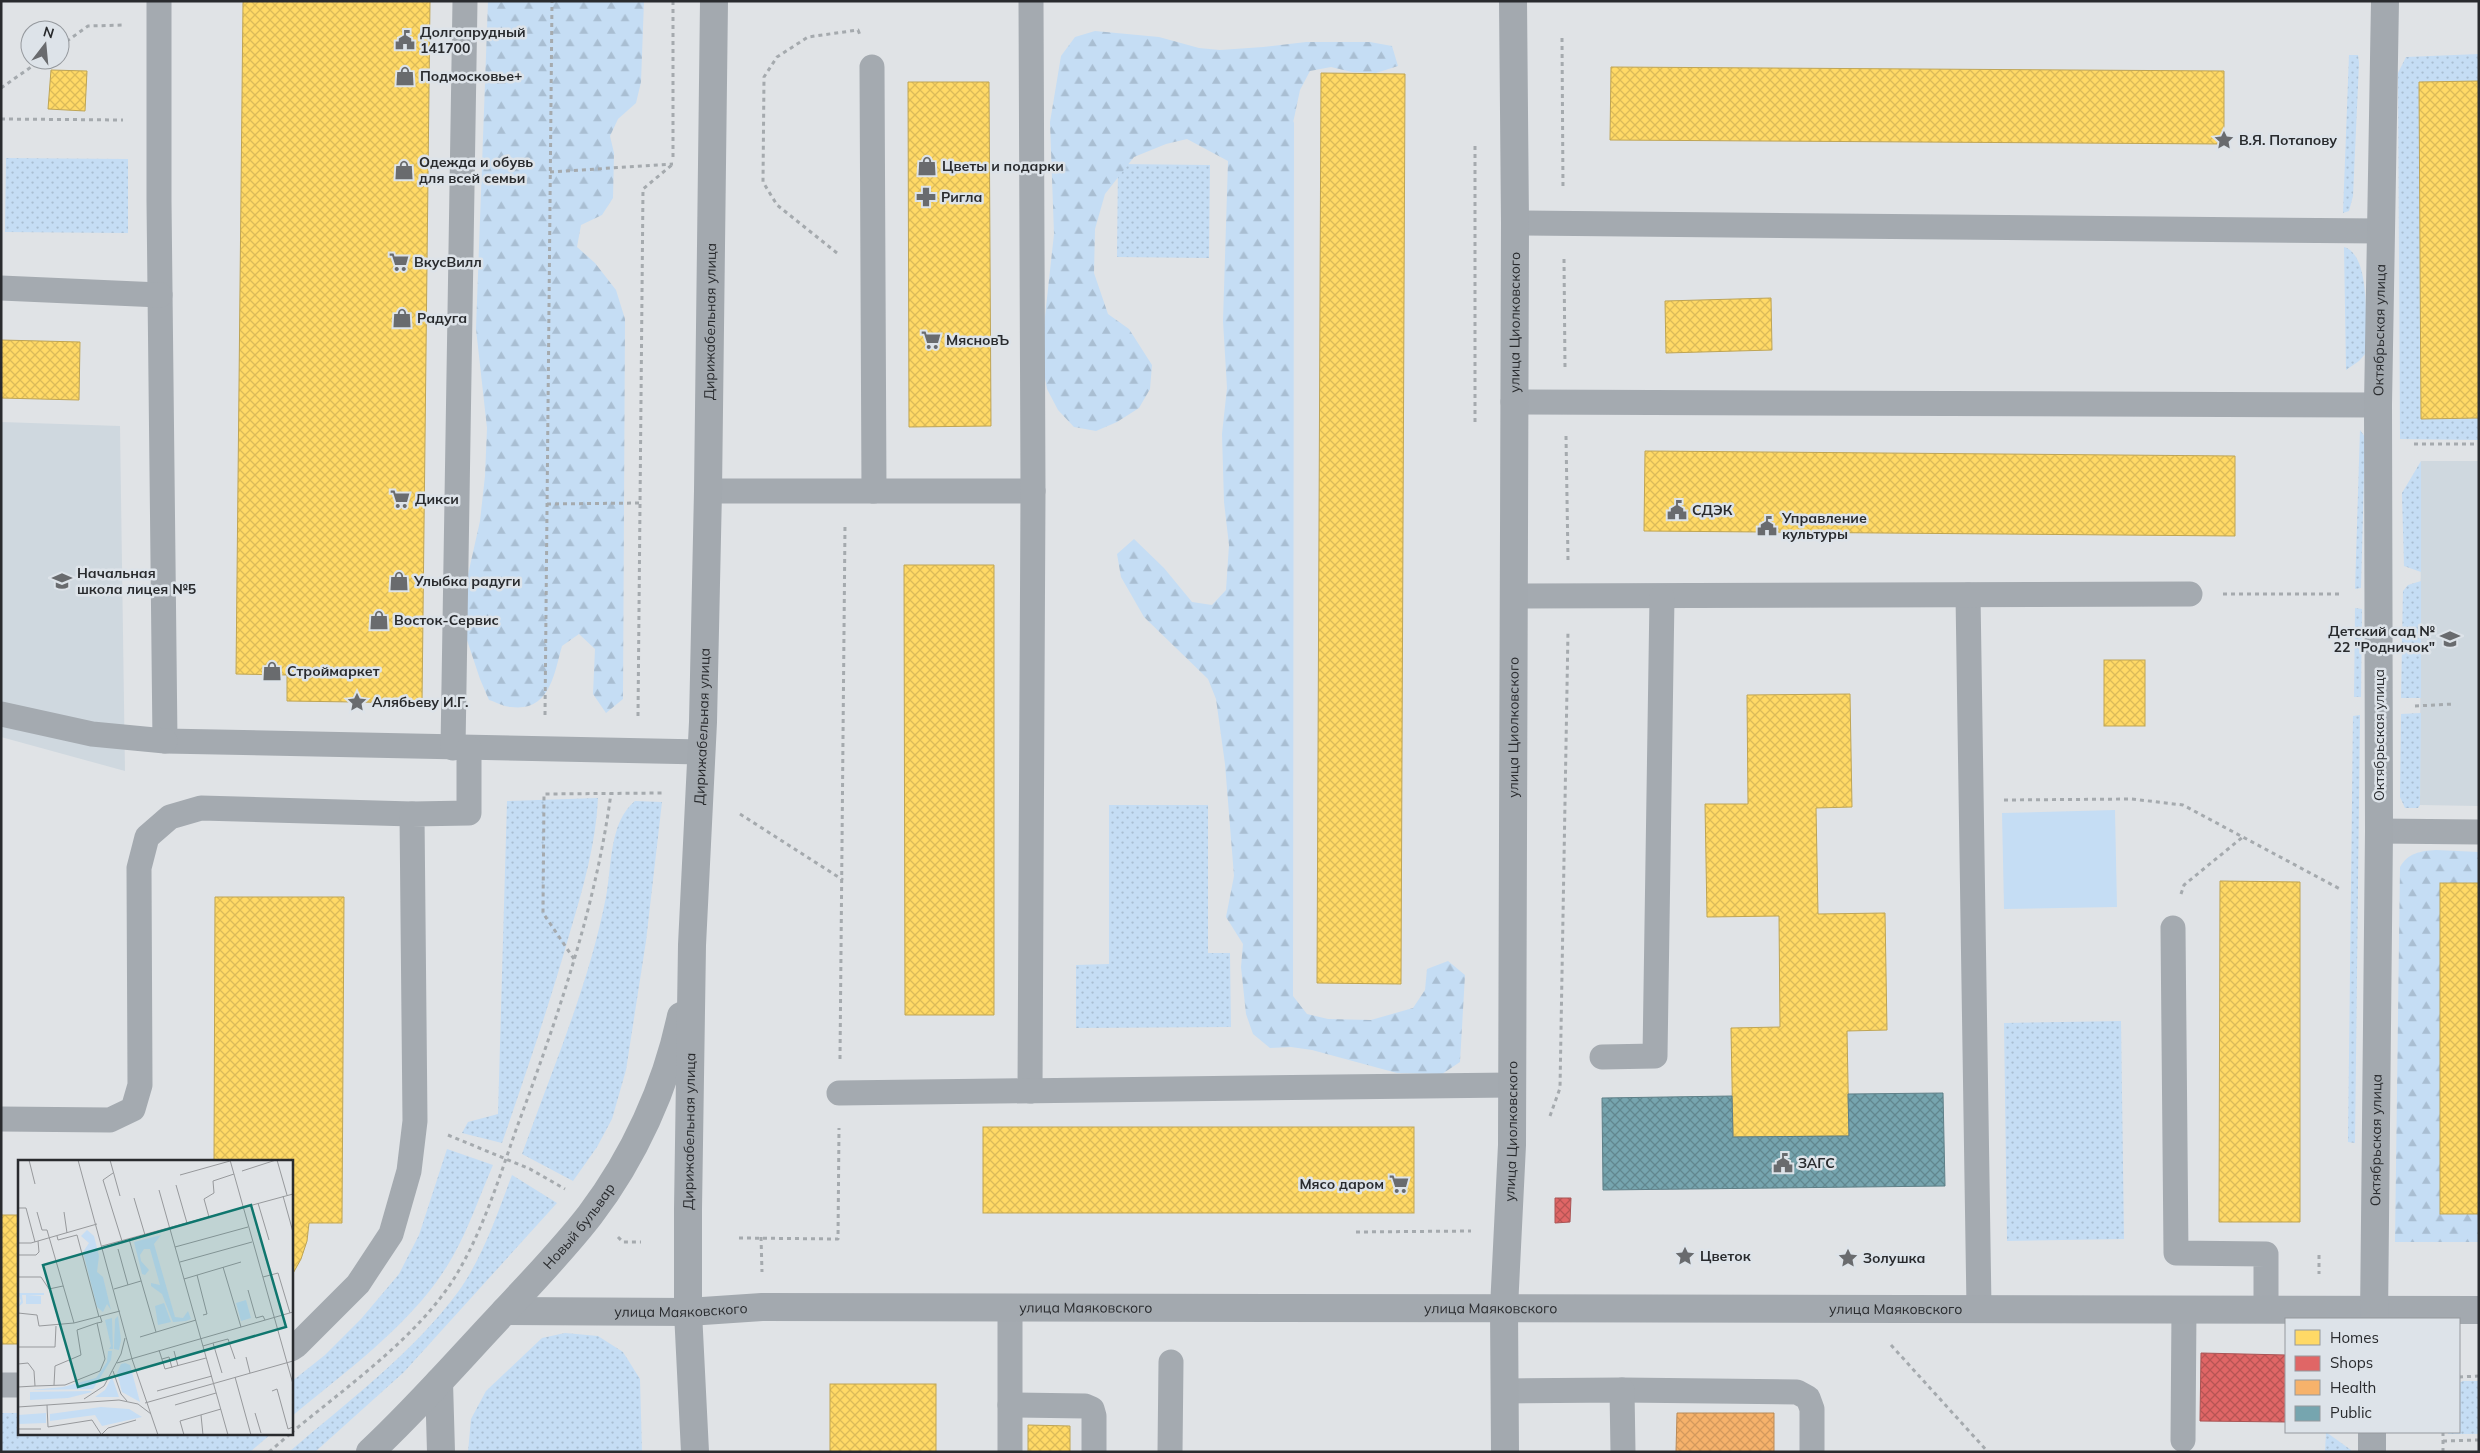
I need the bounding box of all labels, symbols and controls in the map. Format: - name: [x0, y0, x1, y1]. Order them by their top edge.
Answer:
- north arrow: [20, 20, 70, 70]
- text: N: [41, 22, 56, 43]
- place label: Долгопрудный 141700: [420, 23, 526, 57]
- public building icon: Долгопрудный 141700: [394, 29, 416, 51]
- shop icon: Подмосковье+: [394, 65, 416, 87]
- place label: Подмосковье+: [420, 67, 522, 85]
- place icon: В.Я. Потапову: [2213, 129, 2235, 151]
- place label: В.Я. Потапову: [2239, 131, 2337, 149]
- place label: Одежда и обувь для всей семьи: [419, 153, 533, 187]
- shop icon: Цветы и подарки: [916, 155, 938, 177]
- place label: Цветы и подарки: [942, 157, 1064, 175]
- shop icon: Одежда и обувь для всей семьи: [393, 159, 415, 181]
- pharmacy icon: Ригла: [915, 186, 937, 208]
- place label: Ригла: [941, 188, 982, 206]
- street label: Дирижабельная улица: [700, 243, 720, 400]
- supermarket icon: ВкусВилл: [388, 251, 410, 273]
- street label: улица Циолковского: [1505, 252, 1524, 393]
- place label: ВкусВилл: [414, 253, 482, 271]
- street label: Октябрьская улица: [2369, 264, 2389, 396]
- shop icon: Радуга: [391, 307, 413, 329]
- place label: Радуга: [417, 309, 467, 327]
- supermarket icon: МясновЪ: [920, 329, 942, 351]
- place label: МясновЪ: [946, 331, 1009, 349]
- supermarket icon: Дикси: [389, 488, 411, 510]
- place label: Дикси: [415, 490, 459, 508]
- public building icon: СДЭК: [1666, 499, 1688, 521]
- place label: СДЭК: [1692, 501, 1733, 519]
- place label: Управление культуры: [1781, 509, 1867, 543]
- public building icon: Управление культуры: [1756, 515, 1778, 537]
- place label: Начальная школа лицея №5: [77, 564, 196, 598]
- school or university icon: Начальная школа лицея №5: [51, 570, 73, 592]
- shop icon: Улыбка радуги: [388, 570, 410, 592]
- place label: Улыбка радуги: [413, 572, 521, 590]
- shop icon: Восток-Сервис: [368, 609, 390, 631]
- place label: Восток-Сервис: [394, 611, 499, 629]
- place label: Детский сад № 22 "Родничок": [2328, 622, 2435, 656]
- school or university icon: Детский сад № 22 "Родничок": [2439, 628, 2461, 650]
- street label: Дирижабельная улица: [690, 648, 714, 805]
- street label: улица Циолковского: [1504, 657, 1523, 798]
- shop icon: Строймаркет: [261, 660, 283, 682]
- place label: Строймаркет: [287, 662, 380, 680]
- street label: Октябрьская улица: [2370, 669, 2388, 801]
- place icon: Алябьеву И.Г.: [346, 691, 368, 713]
- place label: Алябьеву И.Г.: [372, 693, 469, 711]
- street label: Дирижабельная улица: [679, 1052, 699, 1210]
- street label: улица Циолковского: [1500, 1061, 1521, 1202]
- street label: Октябрьская улица: [2366, 1074, 2386, 1206]
- public building icon: ЗАГС: [1772, 1152, 1794, 1174]
- place label: ЗАГС: [1798, 1154, 1835, 1172]
- inset map: [18, 1160, 292, 1436]
- supermarket icon: Мясо даром: [1388, 1173, 1410, 1195]
- place label: Мясо даром: [1299, 1175, 1384, 1193]
- street label: Новый бульвар: [539, 1180, 619, 1273]
- place icon: Цветок: [1674, 1245, 1696, 1267]
- place label: Цветок: [1700, 1247, 1752, 1265]
- place icon: Золушка: [1837, 1247, 1859, 1269]
- place label: Золушка: [1863, 1249, 1925, 1267]
- street label: улица Маяковского: [1019, 1298, 1153, 1317]
- street label: улица Маяковского: [614, 1299, 748, 1321]
- street label: улица Маяковского: [1424, 1299, 1558, 1317]
- street label: улица Маяковского: [1829, 1300, 1963, 1318]
- legend: [2285, 1318, 2460, 1433]
- text: Homes: [2330, 1328, 2379, 1347]
- text: Shops: [2330, 1353, 2373, 1372]
- text: Health: [2330, 1378, 2376, 1397]
- text: Public: [2330, 1403, 2372, 1422]

